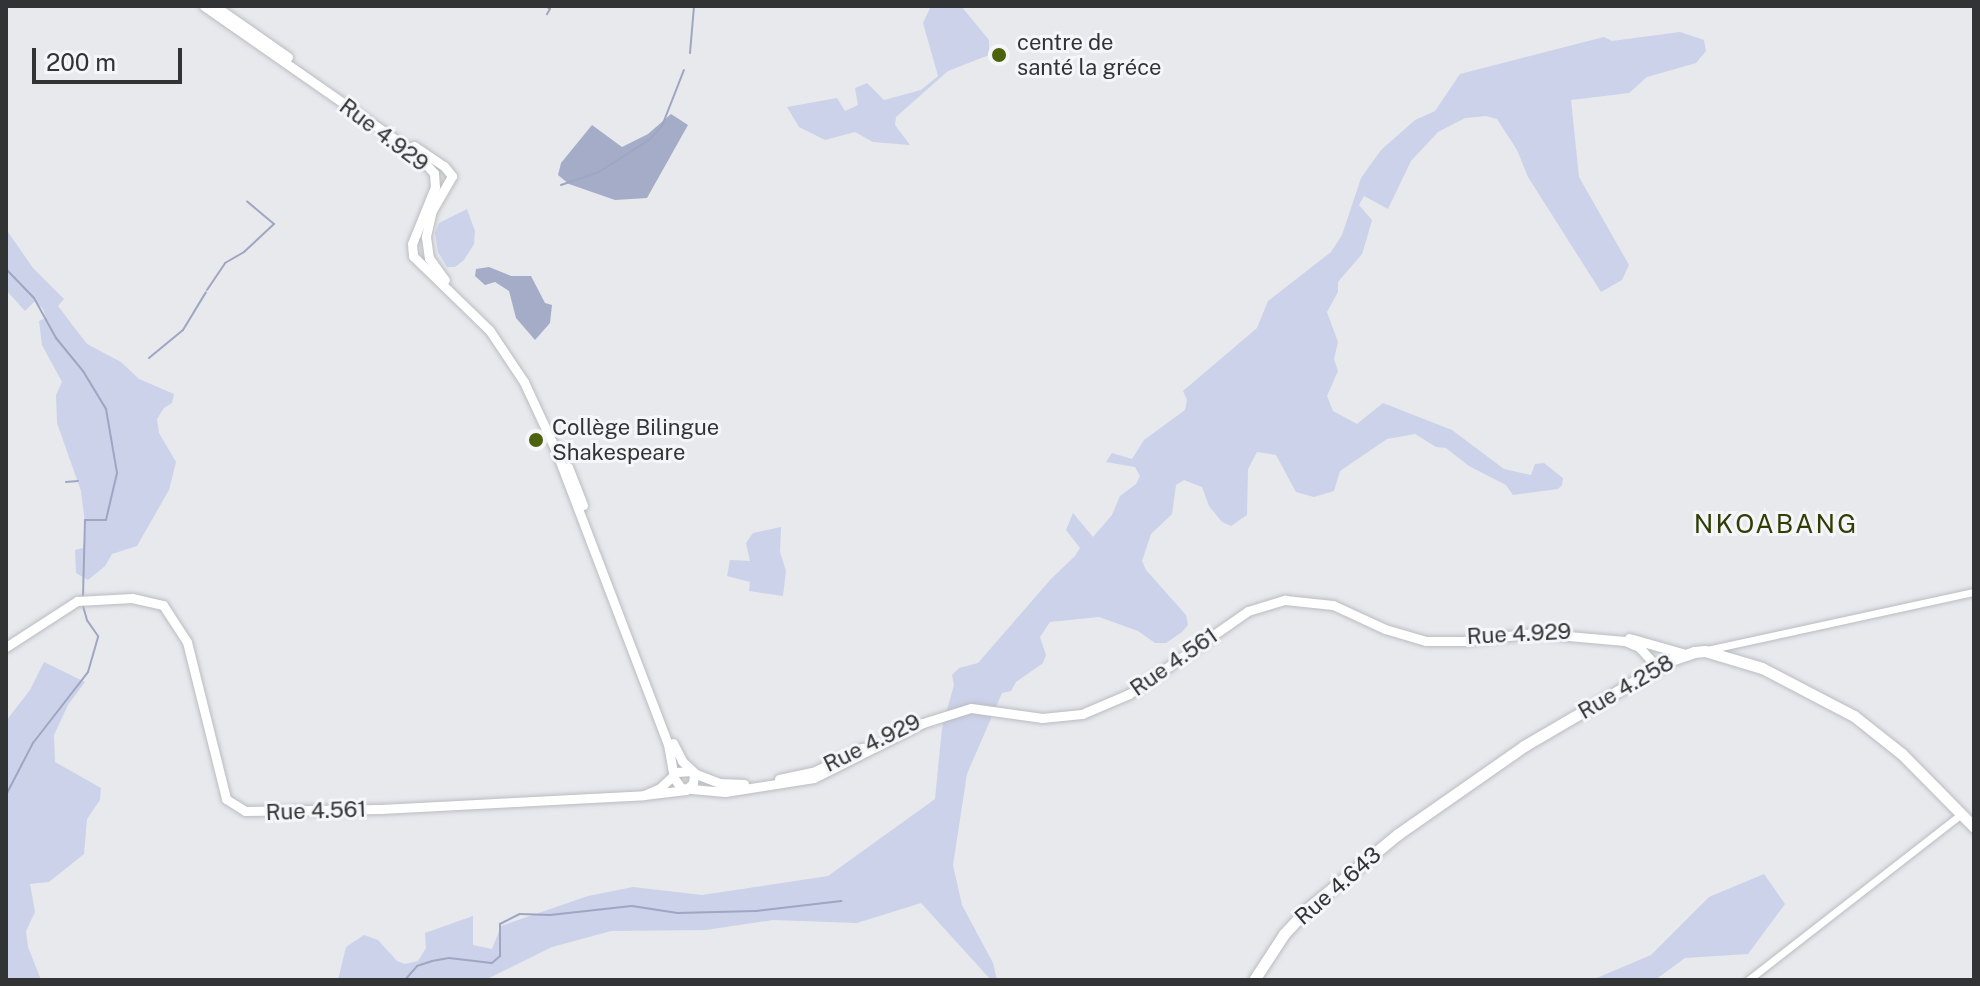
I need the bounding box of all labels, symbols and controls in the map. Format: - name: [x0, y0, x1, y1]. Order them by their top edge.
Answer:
- place label: centre de santé la gréce: [1017, 29, 1162, 80]
- scale bar: [36, 32, 186, 82]
- marker: centre de santé la gréce: [988, 44, 1010, 66]
- text: 200 m: [46, 48, 116, 76]
- street label: Rue 4.929: [334, 93, 434, 177]
- place label: Collège Bilingue Shakespeare: [552, 414, 719, 466]
- marker: Collège Bilingue Shakespeare: [527, 431, 545, 449]
- district label: NKOABANG: [1694, 508, 1858, 540]
- street label: Rue 4.929: [1466, 618, 1572, 650]
- street label: Rue 4.561: [1125, 622, 1223, 702]
- street label: Rue 4.258: [1574, 649, 1678, 725]
- street label: Rue 4.929: [819, 708, 925, 778]
- street label: Rue 4.561: [265, 796, 367, 826]
- street label: Rue 4.643: [1290, 841, 1386, 931]

